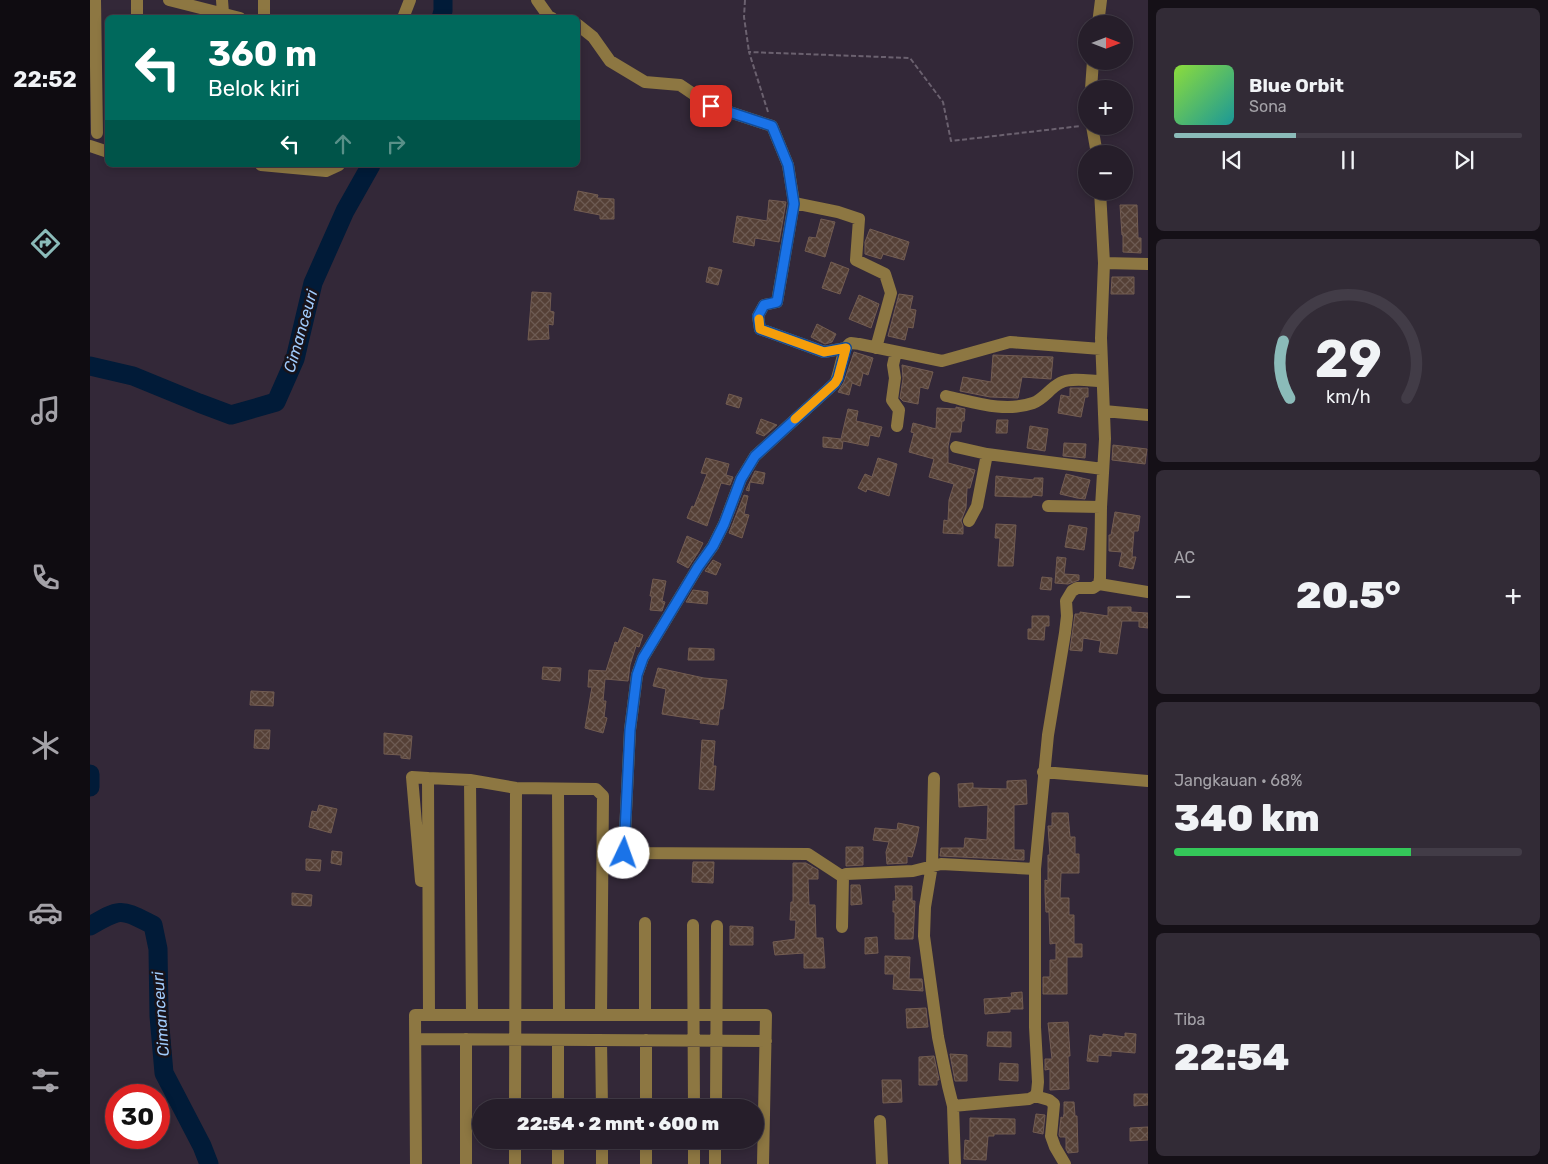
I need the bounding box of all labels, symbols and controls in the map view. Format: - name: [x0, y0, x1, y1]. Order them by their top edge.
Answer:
- north arrow: [1078, 15, 1132, 70]
- map controls: [1078, 15, 1133, 200]
- text: 360 m: [208, 33, 317, 75]
- icon: left: [125, 35, 190, 100]
- text: 22:52: [13, 66, 77, 93]
- text: Blue Orbit: [1249, 74, 1344, 97]
- text: Belok kiri: [208, 75, 300, 102]
- button: +: [1078, 80, 1133, 135]
- pin: [690, 85, 732, 127]
- icon: arrive: [697, 92, 725, 120]
- text: Sona: [1249, 97, 1287, 116]
- icon: left: [276, 130, 304, 158]
- icon: ahead: [329, 130, 357, 158]
- icon: right: [382, 130, 410, 158]
- button: −: [1078, 145, 1133, 200]
- icon: previous: [1218, 146, 1246, 174]
- icon: pause: [1334, 146, 1362, 174]
- icon: next: [1450, 146, 1478, 174]
- icon: directions: [28, 226, 63, 261]
- water label: Cimanceuri: [280, 286, 322, 375]
- text: 29: [1314, 328, 1382, 390]
- text: km/h: [1326, 386, 1370, 407]
- icon: music: [28, 393, 63, 428]
- text: AC: [1174, 548, 1195, 567]
- icon: phone: [28, 560, 63, 595]
- text: 20.5°: [1296, 572, 1401, 618]
- text: −: [1174, 579, 1192, 612]
- text: +: [1505, 579, 1522, 612]
- icon: climate: [28, 728, 63, 763]
- text: Jangkauan · 68%: [1174, 771, 1302, 790]
- text: 340 km: [1174, 795, 1320, 841]
- position arrow: [597, 826, 649, 878]
- icon: car: [28, 895, 63, 930]
- water label: Cimanceuri: [148, 970, 173, 1057]
- text: Tiba: [1174, 1010, 1205, 1029]
- text: 22:54: [1174, 1034, 1289, 1080]
- icon: filters: [28, 1063, 63, 1098]
- speed limit sign: 30: [105, 1084, 170, 1149]
- text: 22:54 · 2 mnt · 600 m: [517, 1112, 719, 1135]

